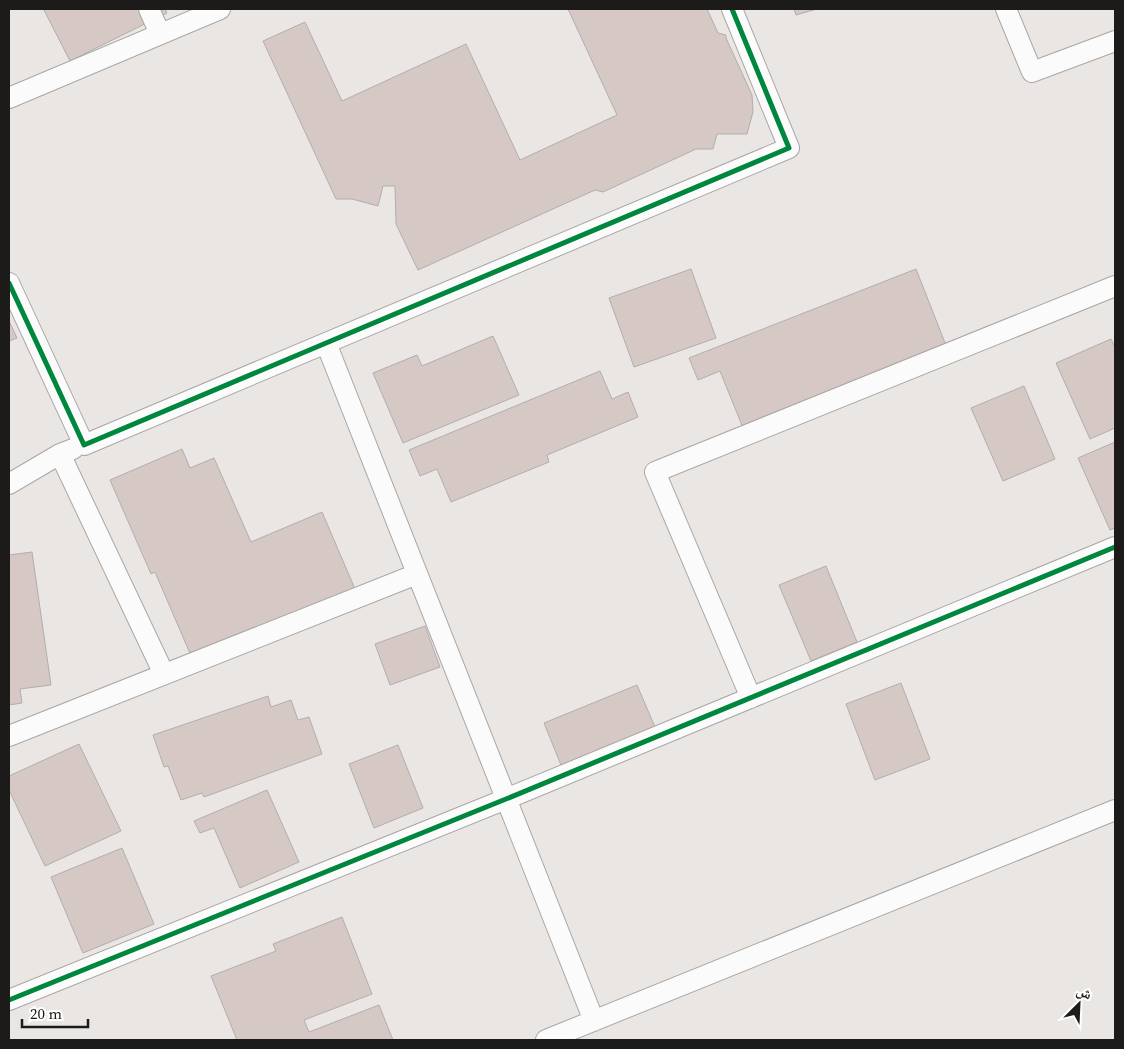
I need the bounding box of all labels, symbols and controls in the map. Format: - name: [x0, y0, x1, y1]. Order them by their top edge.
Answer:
- north arrow: [1054, 979, 1104, 1029]
- text: ش: [1073, 980, 1095, 1004]
- scale bar: [22, 996, 89, 1028]
- text: 20 m: [30, 1003, 62, 1024]

